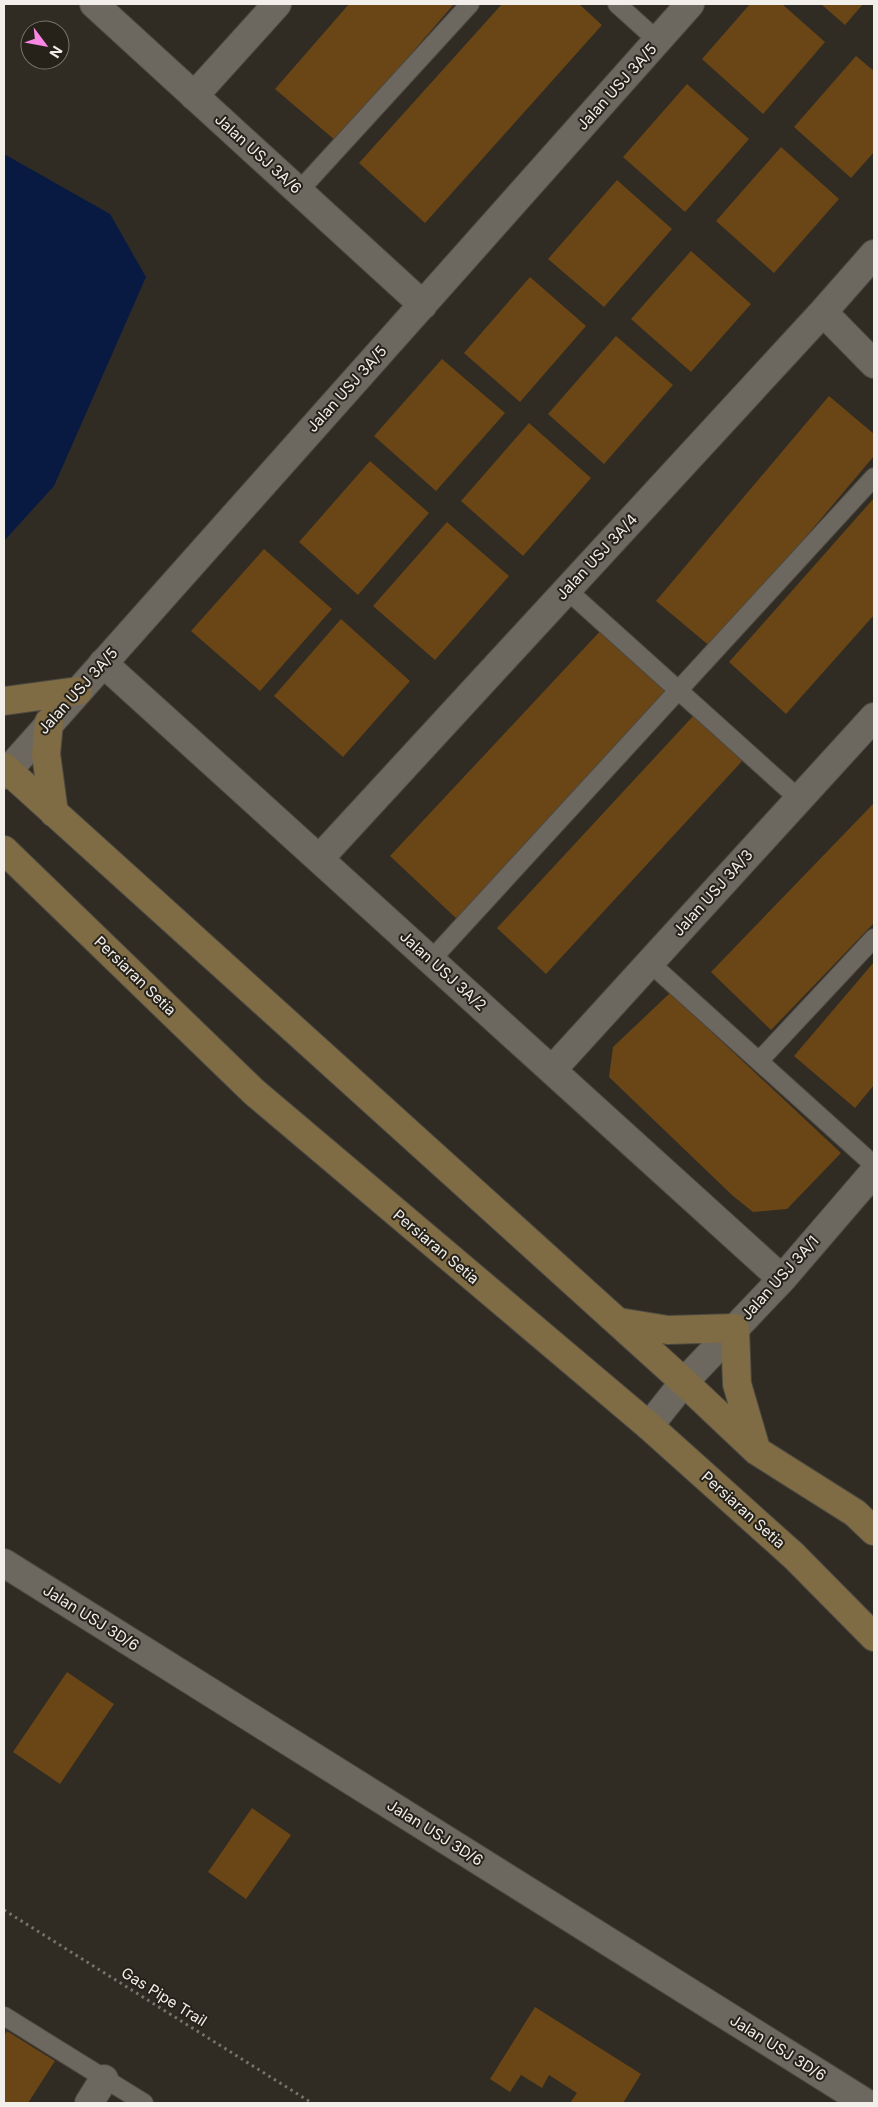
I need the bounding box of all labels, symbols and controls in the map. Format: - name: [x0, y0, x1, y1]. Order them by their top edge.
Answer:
- north arrow: [20, 20, 70, 70]
- street label: Jalan USJ 3A/5: [573, 39, 661, 134]
- text: N: [46, 43, 66, 61]
- street label: Jalan USJ 3A/6: [211, 110, 306, 198]
- street label: Jalan USJ 3A/5: [303, 341, 391, 436]
- street label: Jalan USJ 3A/4: [552, 510, 641, 604]
- street label: Jalan USJ 3A/5: [34, 643, 122, 738]
- street label: Jalan USJ 3A/3: [669, 845, 757, 940]
- street label: Jalan USJ 3A/2: [396, 927, 491, 1015]
- street label: Persiaran Setia: [90, 932, 180, 1019]
- street label: Persiaran Setia: [389, 1205, 483, 1288]
- street label: Jalan USJ 3A/1: [737, 1232, 823, 1324]
- street label: Persiaran Setia: [697, 1467, 789, 1552]
- street label: Jalan USJ 3D/6: [40, 1580, 143, 1655]
- street label: Jalan USJ 3D/6: [384, 1795, 487, 1870]
- street label: Gas Pipe Trail: [118, 1963, 211, 2030]
- street label: Jalan USJ 3D/6: [727, 2010, 830, 2085]

